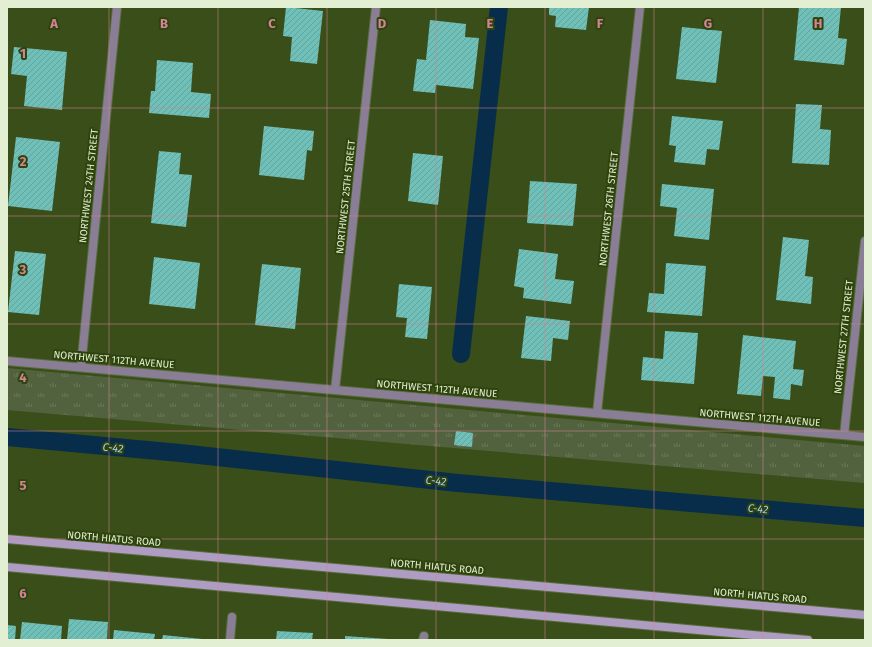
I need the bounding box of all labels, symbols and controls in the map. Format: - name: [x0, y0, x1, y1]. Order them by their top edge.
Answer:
- text: A: [49, 16, 58, 31]
- text: B: [160, 16, 168, 31]
- text: C: [268, 16, 276, 31]
- text: D: [378, 16, 387, 31]
- text: E: [487, 16, 494, 31]
- text: F: [597, 16, 604, 31]
- text: G: [704, 16, 712, 31]
- text: H: [814, 16, 822, 31]
- text: 1: [20, 46, 26, 61]
- street label: NORTHWEST 24TH STREET: [77, 128, 101, 244]
- street label: NORTHWEST 25TH STREET: [334, 139, 358, 255]
- street label: NORTHWEST 26TH STREET: [597, 150, 621, 267]
- text: 2: [20, 154, 27, 169]
- text: 3: [19, 262, 27, 277]
- street label: NORTHWEST 27TH STREET: [832, 279, 856, 395]
- street label: NORTHWEST 112TH AVENUE: [53, 349, 175, 371]
- text: 4: [19, 370, 27, 385]
- street label: NORTHWEST 112TH AVENUE: [376, 378, 498, 400]
- street label: NORTHWEST 112TH AVENUE: [699, 407, 821, 429]
- water label: C-42: [102, 440, 125, 456]
- water label: C-42: [425, 473, 448, 489]
- text: 5: [20, 478, 27, 493]
- water label: C-42: [747, 502, 769, 516]
- street label: NORTH HIATUS ROAD: [67, 529, 161, 549]
- street label: NORTH HIATUS ROAD: [390, 557, 484, 577]
- text: 6: [19, 586, 27, 601]
- street label: NORTH HIATUS ROAD: [713, 586, 807, 606]

